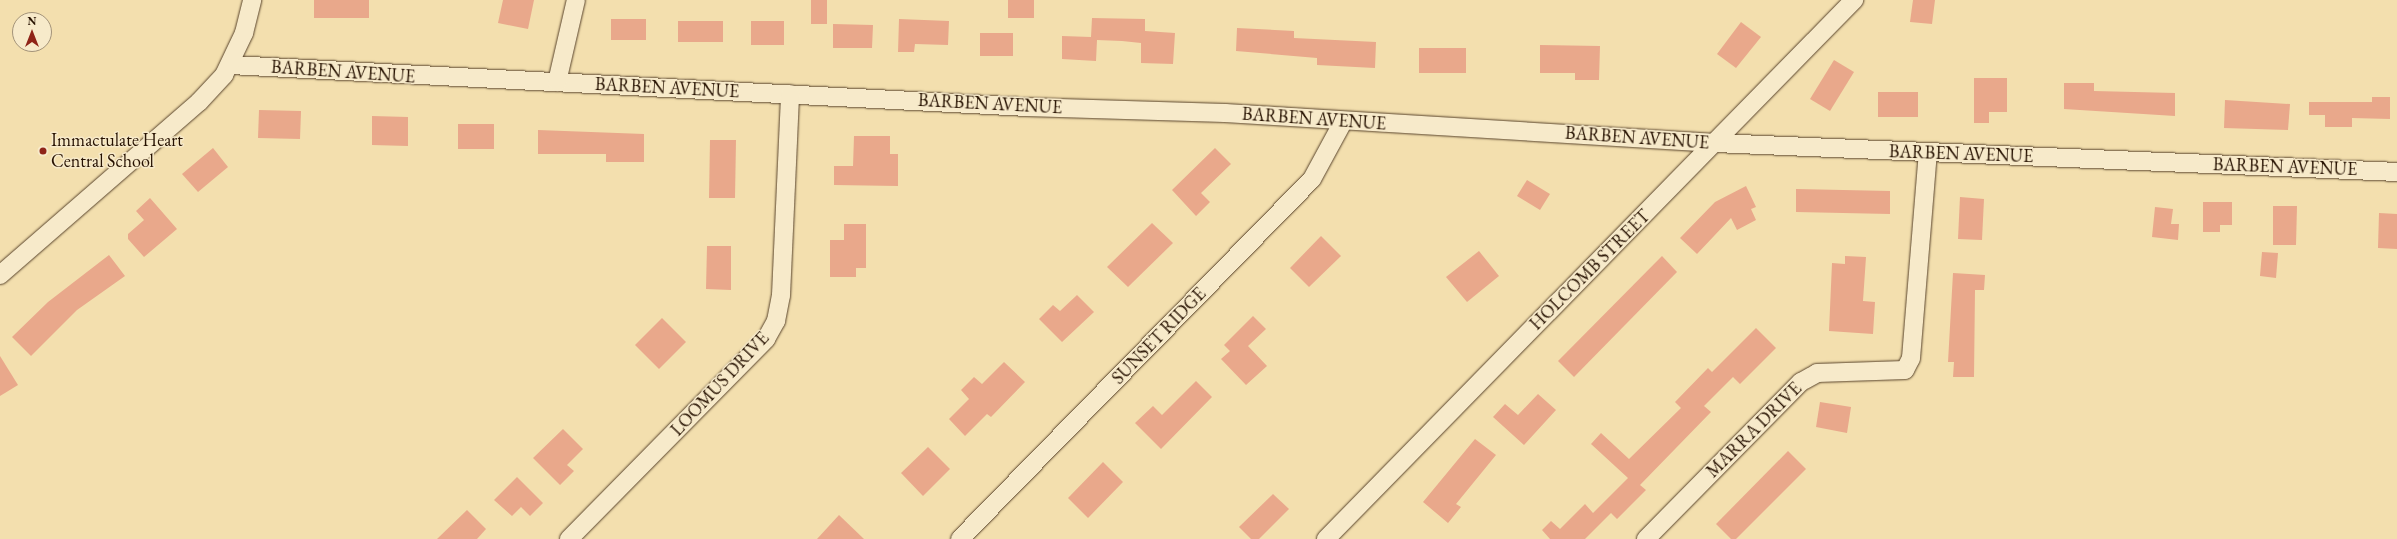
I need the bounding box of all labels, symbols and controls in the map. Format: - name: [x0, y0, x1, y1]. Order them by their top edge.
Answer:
- north arrow: [12, 12, 52, 52]
- text: N: [28, 14, 36, 28]
- street label: BARBEN AVENUE: [270, 56, 416, 88]
- street label: BARBEN AVENUE: [594, 73, 740, 103]
- street label: BARBEN AVENUE: [917, 89, 1063, 119]
- street label: BARBEN AVENUE: [1241, 103, 1387, 135]
- street label: BARBEN AVENUE: [1564, 122, 1710, 154]
- place label: Immactulate Heart Central School: [51, 130, 183, 172]
- street label: BARBEN AVENUE: [1889, 141, 2033, 167]
- marker: Immactulate Heart Central School: [38, 146, 48, 156]
- street label: BARBEN AVENUE: [2213, 154, 2357, 180]
- street label: HOLCOMB STREET: [1525, 205, 1655, 335]
- street label: SUNSET RIDGE: [1108, 283, 1210, 389]
- street label: LOOMUS DRIVE: [666, 328, 774, 440]
- street label: MARRA DRIVE: [1702, 378, 1806, 482]

